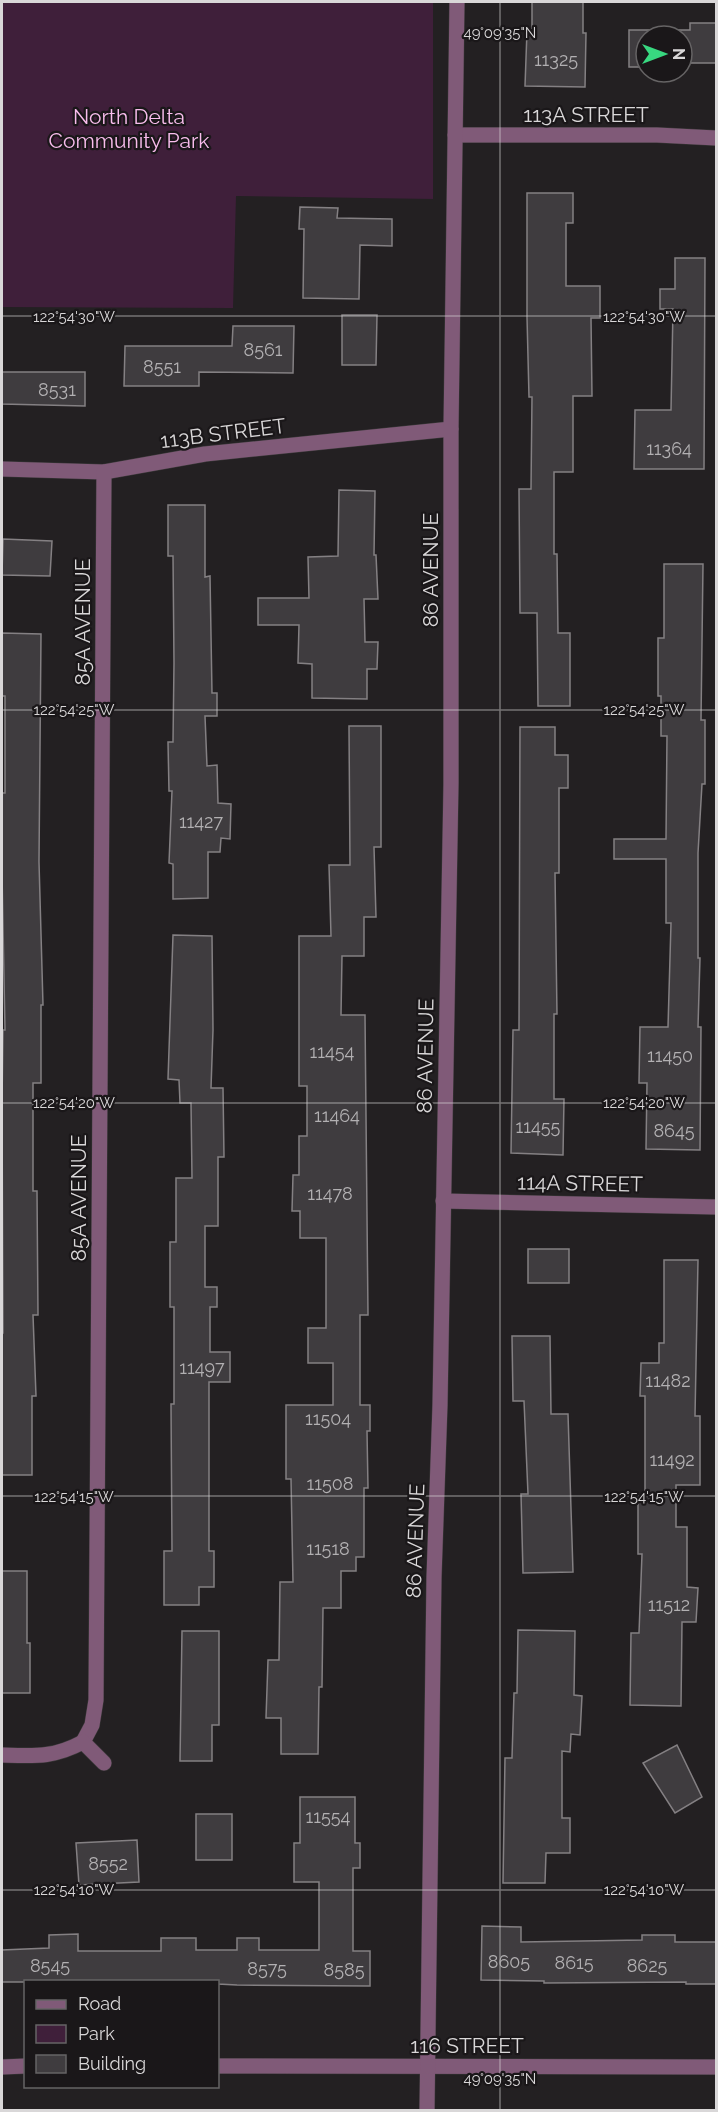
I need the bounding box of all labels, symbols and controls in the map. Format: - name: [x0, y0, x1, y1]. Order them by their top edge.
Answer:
- text: 49°09'35"N: [464, 24, 536, 42]
- north arrow: [634, 24, 694, 84]
- text: N: [669, 48, 688, 60]
- house number: 11325: [534, 49, 578, 70]
- street label: 113A STREET: [523, 102, 649, 127]
- park label: North Delta Community Park: [49, 104, 209, 153]
- text: 122°54'30"W: [33, 308, 115, 326]
- text: 122°54'30"W: [603, 308, 685, 326]
- house number: 8561: [243, 339, 283, 360]
- house number: 8551: [143, 356, 181, 377]
- house number: 8531: [38, 379, 76, 400]
- street label: 113B STREET: [159, 413, 287, 453]
- house number: 11364: [646, 438, 692, 459]
- street label: 86 AVENUE: [418, 513, 443, 627]
- street label: 85A AVENUE: [70, 558, 95, 686]
- text: 122°54'25"W: [34, 701, 115, 719]
- text: 122°54'25"W: [604, 701, 685, 719]
- house number: 11427: [179, 811, 223, 832]
- street label: 86 AVENUE: [412, 998, 438, 1114]
- house number: 11454: [310, 1041, 355, 1062]
- house number: 11450: [647, 1045, 693, 1066]
- text: 122°54'20"W: [33, 1094, 115, 1112]
- text: 122°54'20"W: [603, 1094, 685, 1112]
- house number: 11464: [314, 1105, 360, 1126]
- house number: 11455: [516, 1116, 561, 1137]
- house number: 8645: [653, 1120, 695, 1141]
- street label: 85A AVENUE: [66, 1134, 91, 1262]
- street label: 114A STREET: [517, 1169, 643, 1197]
- house number: 11478: [307, 1183, 353, 1204]
- house number: 11497: [179, 1357, 225, 1378]
- house number: 11482: [645, 1370, 691, 1391]
- house number: 11504: [305, 1408, 351, 1429]
- house number: 11492: [649, 1449, 695, 1470]
- house number: 11508: [307, 1473, 353, 1494]
- street label: 86 AVENUE: [401, 1483, 429, 1599]
- text: 122°54'15"W: [34, 1488, 114, 1506]
- text: 122°54'15"W: [604, 1488, 684, 1506]
- house number: 11518: [306, 1538, 350, 1559]
- house number: 11512: [648, 1594, 690, 1615]
- house number: 11554: [306, 1806, 351, 1827]
- house number: 8552: [88, 1853, 128, 1874]
- text: 122°54'10"W: [34, 1881, 115, 1899]
- text: 122°54'10"W: [604, 1881, 685, 1899]
- house number: 8605: [488, 1951, 530, 1972]
- house number: 8615: [554, 1952, 594, 1973]
- house number: 8545: [30, 1955, 70, 1976]
- house number: 8625: [627, 1955, 668, 1976]
- house number: 8575: [247, 1958, 287, 1979]
- house number: 8585: [324, 1959, 365, 1980]
- legend: [24, 1980, 219, 2088]
- text: Road: [78, 1993, 121, 2014]
- text: Park: [78, 2023, 115, 2044]
- street label: 116 STREET: [410, 2033, 524, 2058]
- text: Building: [78, 2053, 146, 2074]
- text: 49°09'35"N: [464, 2070, 536, 2088]

